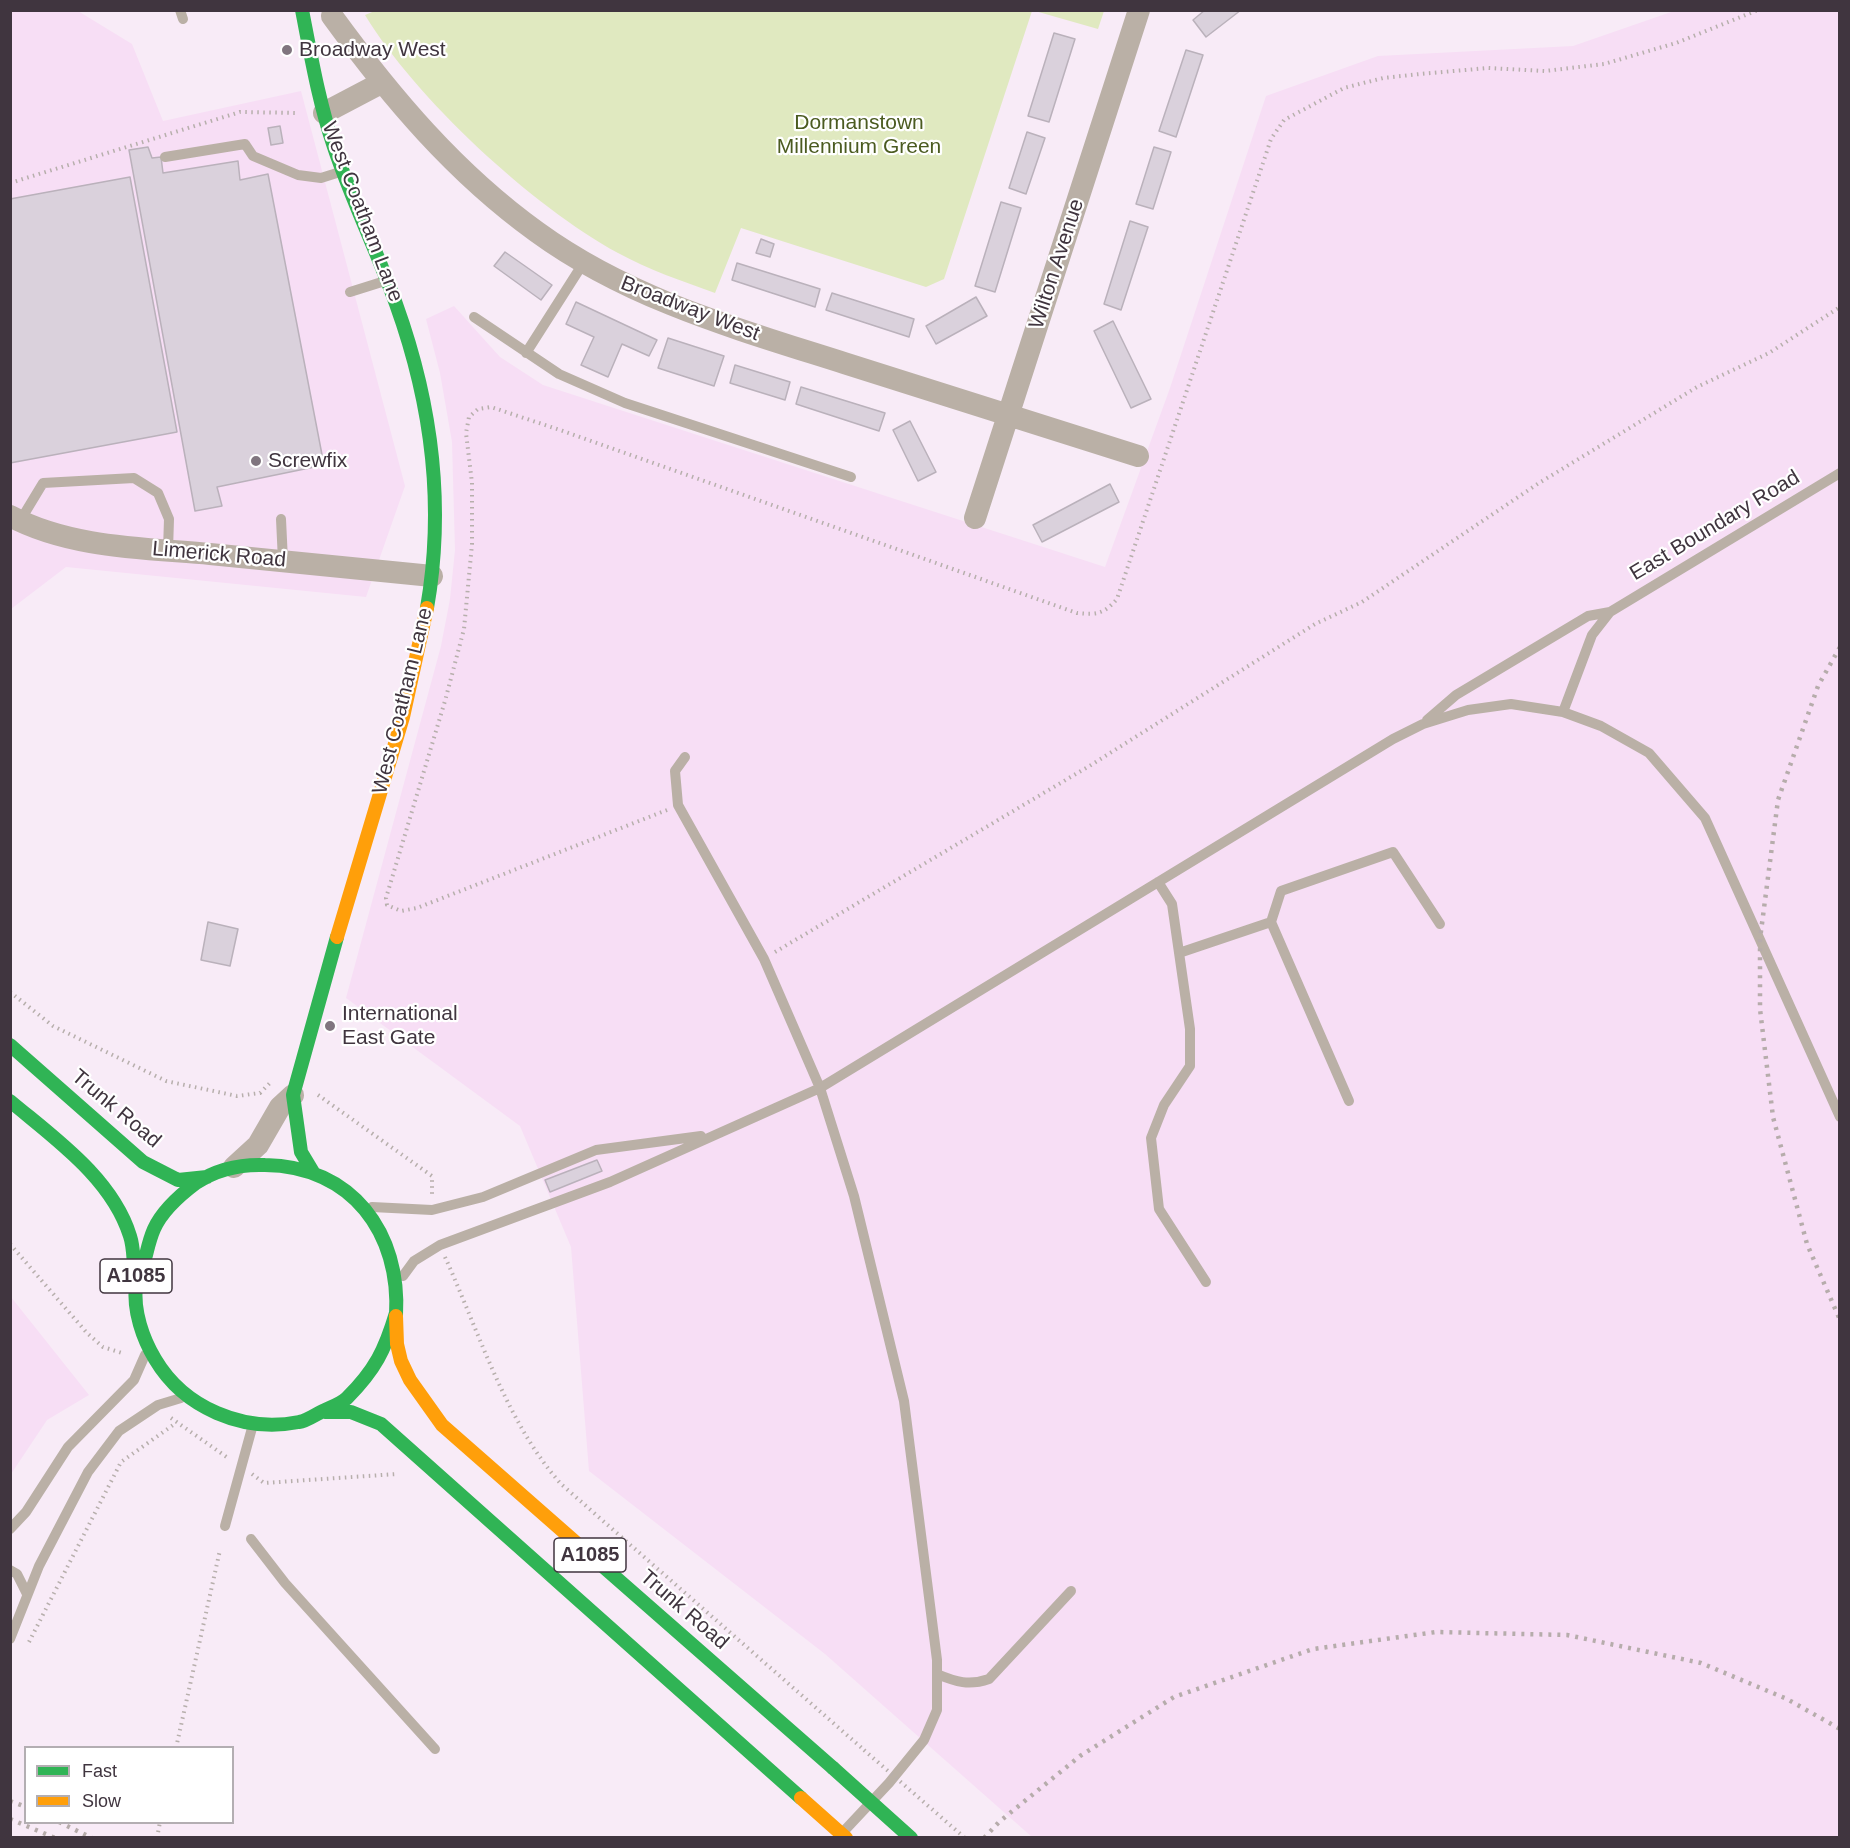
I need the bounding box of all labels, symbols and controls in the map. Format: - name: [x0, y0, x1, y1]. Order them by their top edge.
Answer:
- place label: Broadway West: [299, 37, 446, 63]
- marker: Broadway West: [280, 43, 294, 57]
- park label: Dormanstown Millennium Green: [777, 110, 941, 160]
- street label: West Coatham Lane: [316, 118, 408, 306]
- street label: Wilton Avenue: [1024, 196, 1090, 332]
- street label: Broadway West: [617, 271, 763, 347]
- place label: Screwfix: [268, 448, 347, 474]
- marker: Screwfix: [249, 454, 263, 468]
- street label: East Boundary Road: [1625, 465, 1805, 587]
- street label: Limerick Road: [151, 537, 287, 573]
- street label: West Coatham Lane: [368, 605, 438, 797]
- place label: International East Gate: [342, 1001, 458, 1051]
- marker: International East Gate: [323, 1019, 337, 1033]
- street label: Trunk Road: [66, 1064, 166, 1154]
- road number: A1085: [100, 1259, 172, 1293]
- road number: A1085: [554, 1538, 626, 1572]
- street label: Trunk Road: [635, 1565, 733, 1655]
- legend: [24, 1746, 234, 1824]
- text: Fast: [82, 1761, 117, 1781]
- text: Slow: [82, 1791, 121, 1811]

